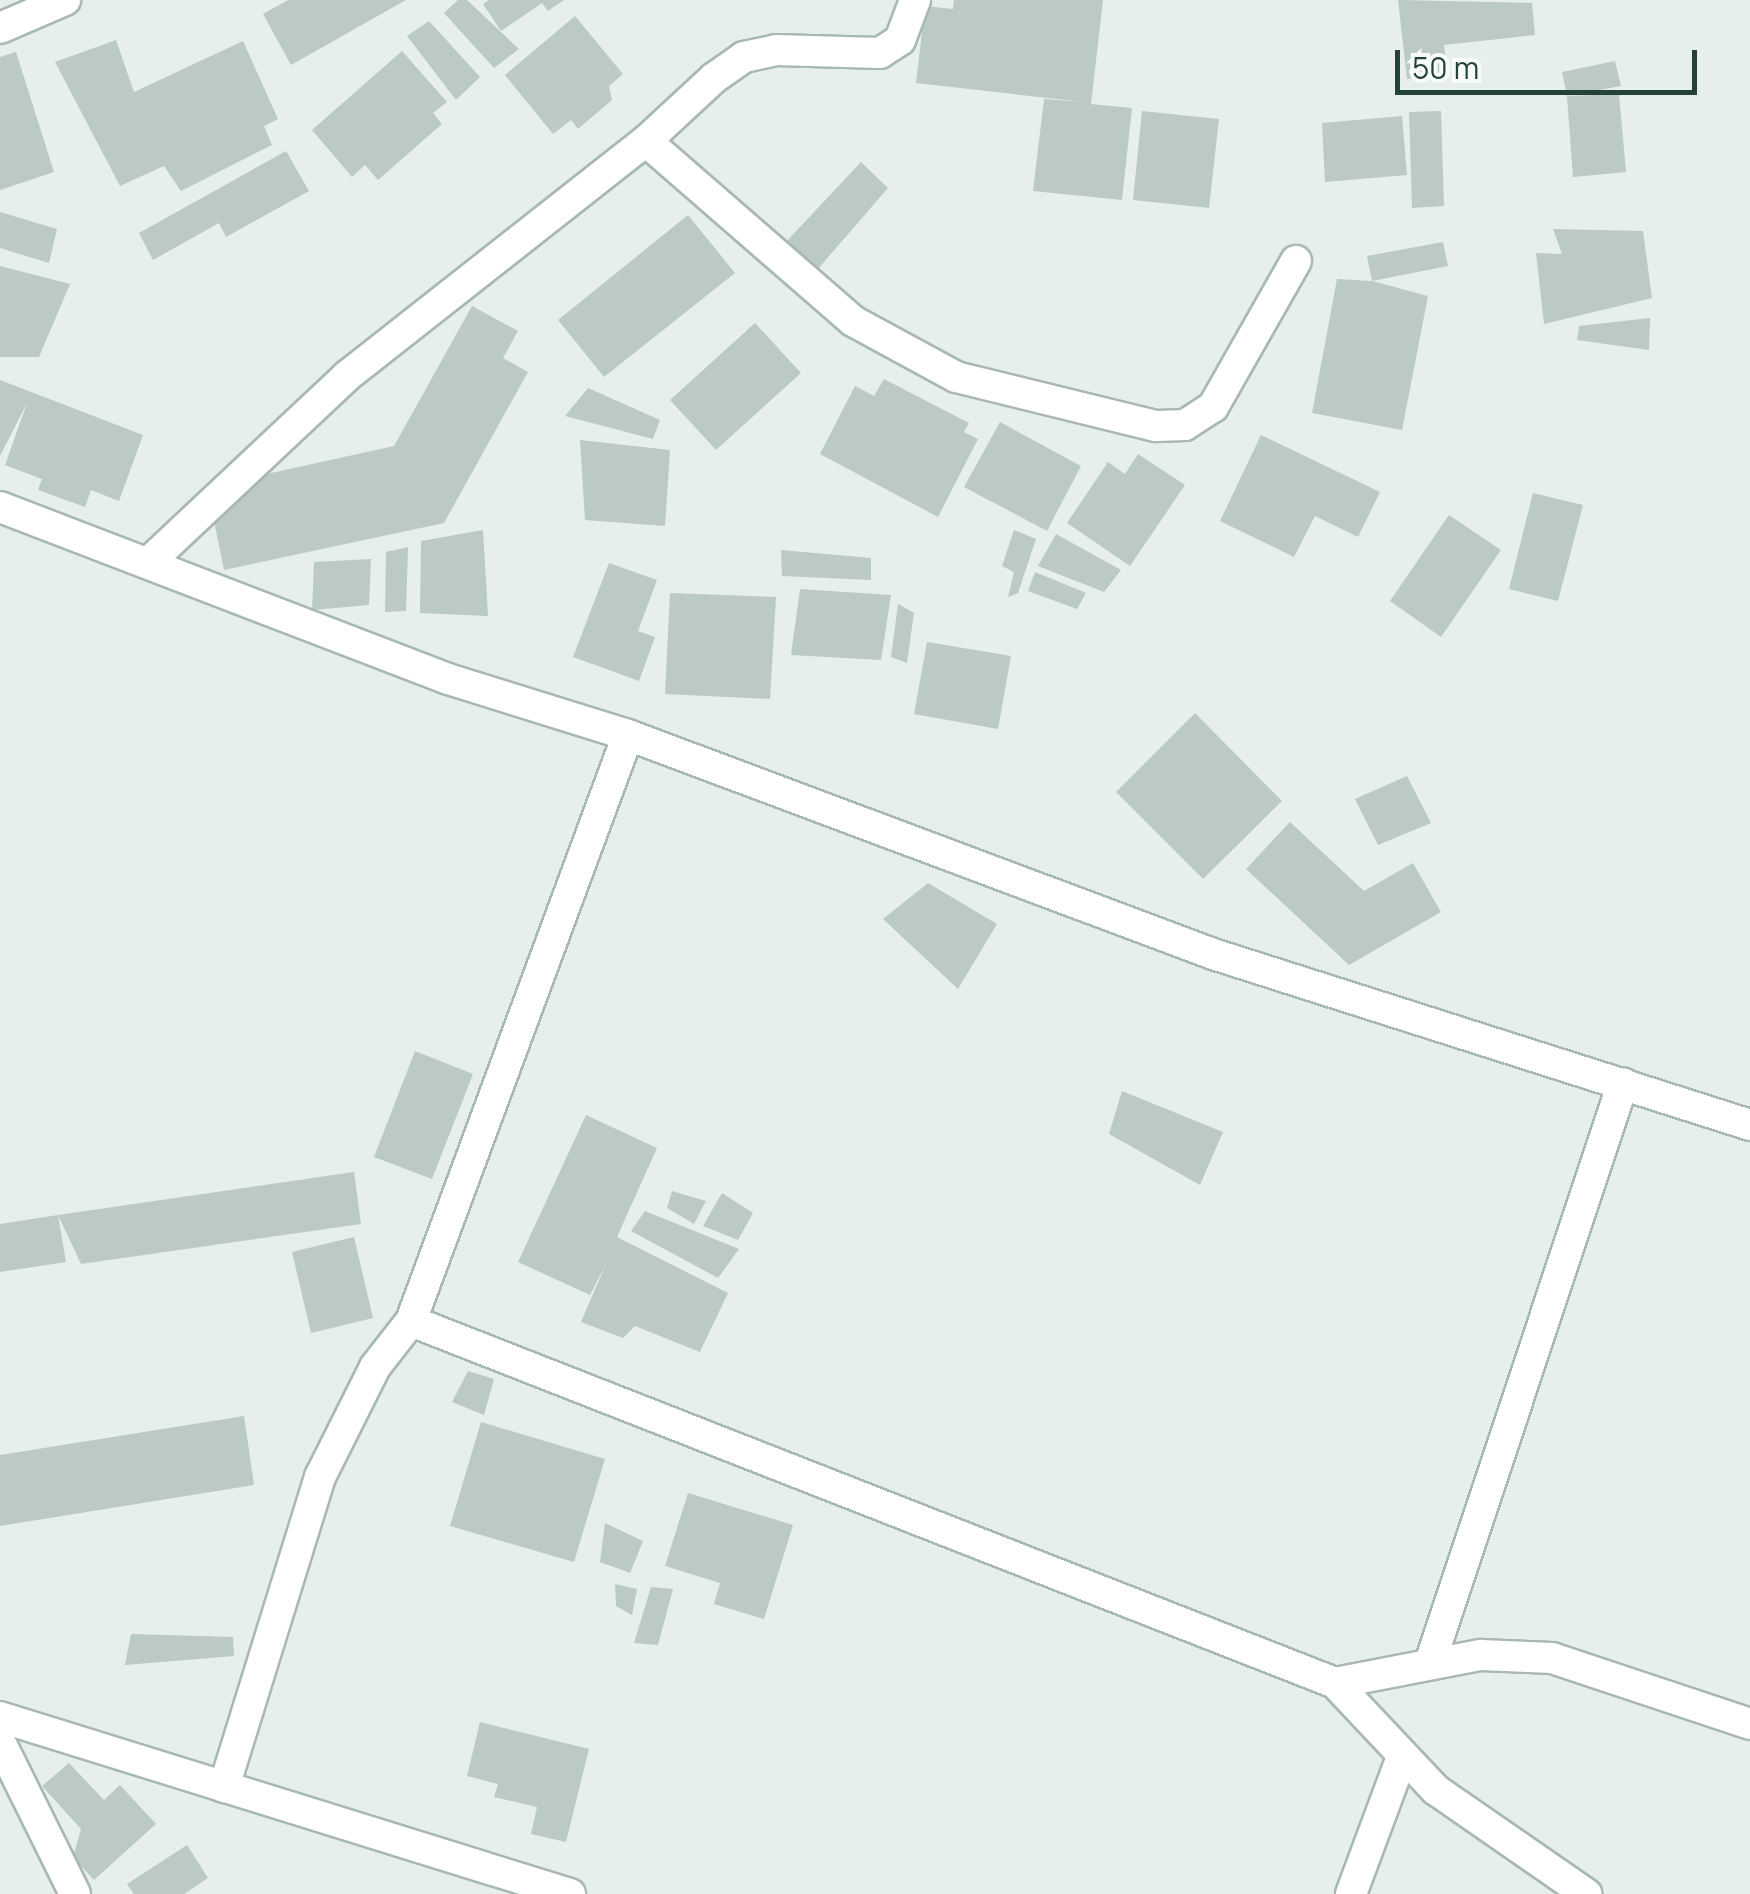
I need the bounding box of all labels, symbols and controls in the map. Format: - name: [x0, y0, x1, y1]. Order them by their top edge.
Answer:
- scale bar: [1400, 30, 1702, 92]
- text: 50 m: [1412, 47, 1479, 88]

